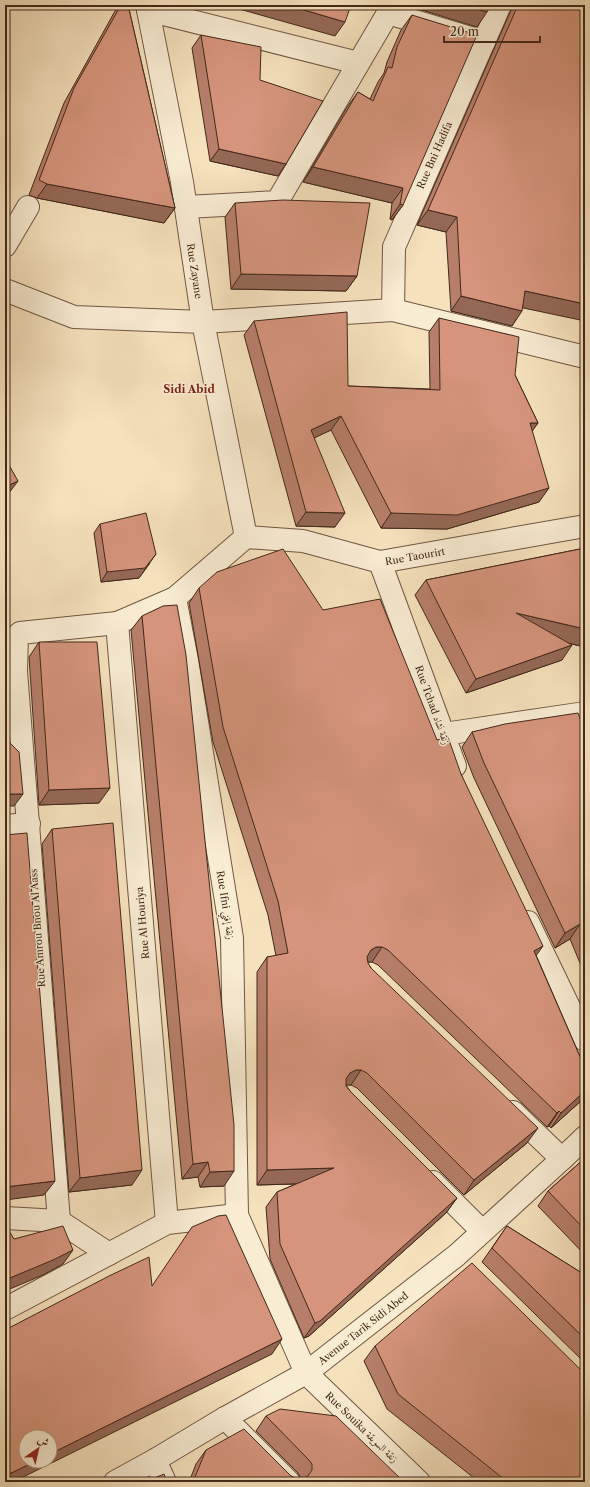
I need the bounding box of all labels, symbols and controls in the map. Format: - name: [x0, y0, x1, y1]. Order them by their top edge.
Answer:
- scale bar: [444, 18, 540, 44]
- text: 20 m: [450, 24, 479, 39]
- street label: Rue Bni Hadifa: [414, 119, 455, 191]
- street label: Rue Zayane: [184, 242, 205, 300]
- district label: Sidi Abid: [163, 382, 215, 396]
- street label: Rue Taourirt: [384, 545, 447, 568]
- street label: Rue Tchad زنقة نشاد: [412, 664, 453, 747]
- street label: Rue Amrou Bnou Al Aass: [27, 868, 48, 988]
- street label: Rue Ifni زنقة إفني: [211, 870, 237, 941]
- street label: Rue Al Houriya: [133, 885, 152, 960]
- street label: Avenue Tarik Sidi Abed: [315, 1289, 411, 1368]
- street label: Rue Souika زنقة السويقة: [322, 1389, 401, 1465]
- north arrow: [18, 1429, 58, 1469]
- text: ش: [35, 1432, 52, 1450]

